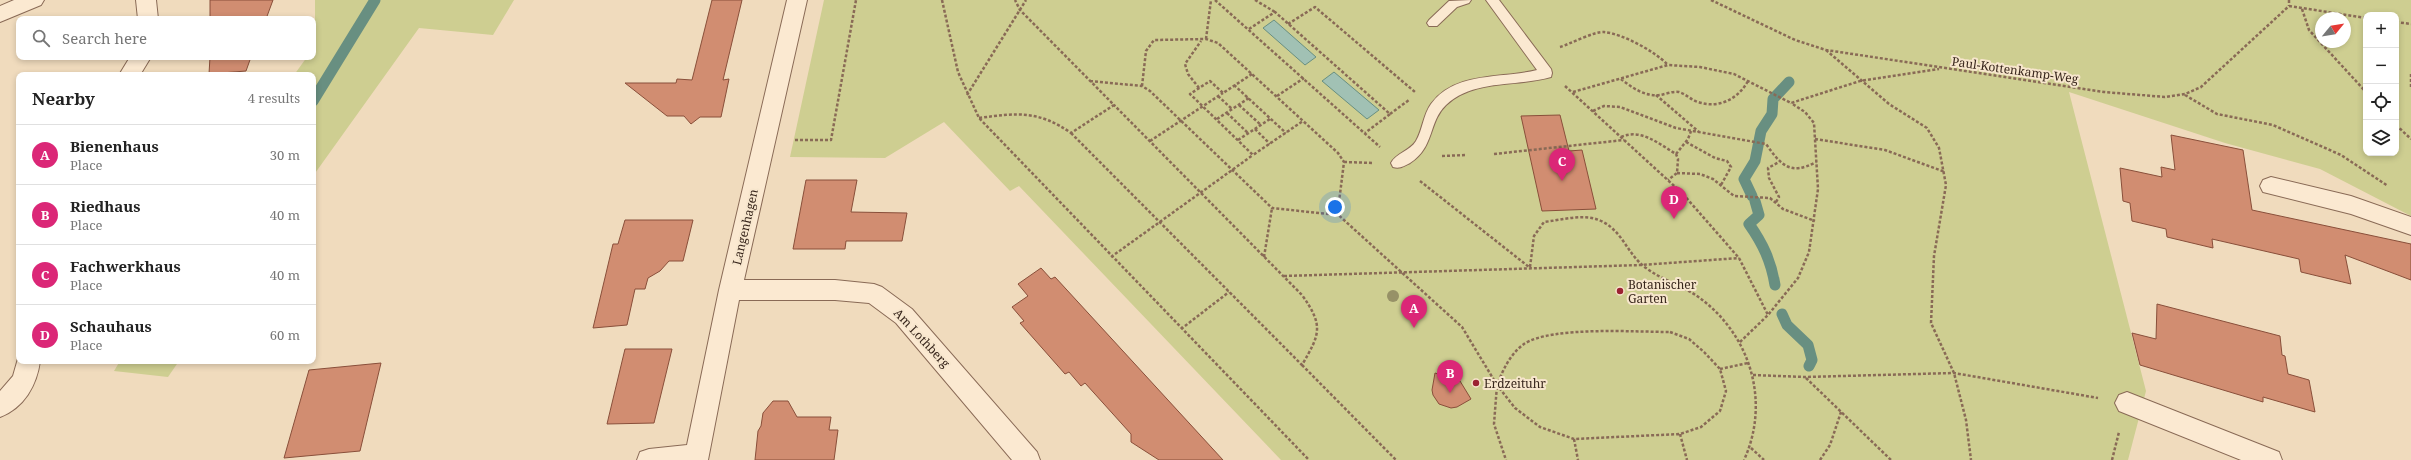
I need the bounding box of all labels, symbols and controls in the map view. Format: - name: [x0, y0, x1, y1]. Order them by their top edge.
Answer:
- north arrow: [2315, 12, 2351, 48]
- map controls: [2363, 12, 2399, 156]
- button: +: [2363, 12, 2399, 48]
- search box: [16, 16, 316, 60]
- icon: search: [30, 27, 52, 49]
- text: Search here: [62, 28, 147, 48]
- button: −: [2363, 48, 2399, 84]
- street label: Paul-Kottenkamp-Weg: [1951, 53, 2080, 87]
- button: locate: [2363, 84, 2399, 120]
- text: Nearby: [32, 87, 95, 110]
- text: 4 results: [248, 89, 300, 107]
- button: layers: [2363, 120, 2399, 156]
- text: Bienenhaus: [70, 136, 159, 156]
- text: A: [40, 146, 50, 164]
- text: 30 m: [270, 146, 300, 164]
- pin: C: [1549, 148, 1575, 181]
- text: Place: [70, 156, 103, 174]
- pin: D: [1661, 186, 1687, 219]
- street label: Langenhagen: [728, 187, 762, 267]
- text: Riedhaus: [70, 196, 141, 216]
- your location: [1325, 197, 1345, 217]
- text: B: [41, 206, 49, 224]
- text: 40 m: [270, 206, 300, 224]
- text: Place: [70, 216, 103, 234]
- text: Fachwerkhaus: [70, 256, 181, 276]
- text: C: [41, 266, 49, 284]
- text: 40 m: [270, 266, 300, 284]
- text: Place: [70, 276, 103, 294]
- place label: Botanischer Garten: [1628, 276, 1697, 307]
- marker: Botanischer Garten: [1615, 286, 1625, 296]
- pin: A: [1401, 295, 1427, 328]
- street label: Am Lothberg: [890, 305, 954, 372]
- text: Schauhaus: [70, 316, 152, 336]
- text: D: [40, 326, 50, 344]
- text: 60 m: [270, 326, 300, 344]
- text: Place: [70, 336, 103, 354]
- pin: B: [1437, 360, 1463, 393]
- place label: Erdzeituhr: [1484, 375, 1546, 392]
- marker: Erdzeituhr: [1471, 378, 1481, 388]

